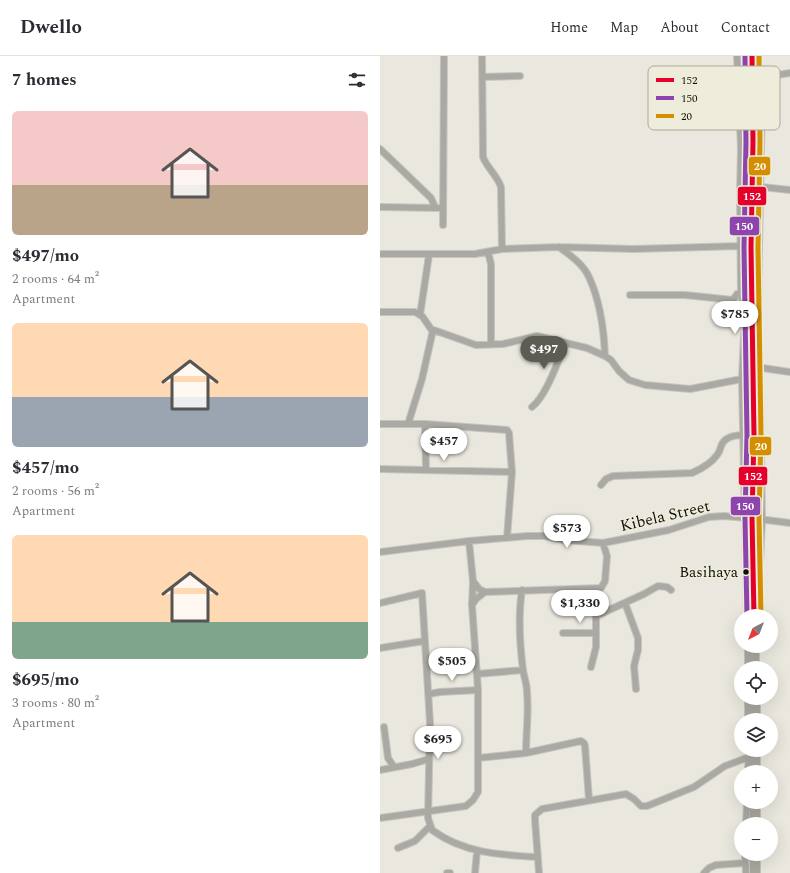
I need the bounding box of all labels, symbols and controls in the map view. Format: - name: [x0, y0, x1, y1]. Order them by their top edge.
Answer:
- text: Dwello: [20, 13, 82, 42]
- text: Home: [550, 17, 588, 38]
- text: Map: [610, 17, 638, 38]
- text: About: [660, 17, 699, 38]
- text: Contact: [721, 17, 770, 38]
- legend: [648, 66, 780, 130]
- text: 7 homes: [12, 67, 77, 93]
- icon: filters: [346, 69, 368, 91]
- text: 152: [681, 72, 698, 89]
- text: 150: [681, 90, 698, 107]
- text: 20: [681, 108, 692, 125]
- icon: home: [154, 137, 226, 209]
- line badge: 20: [748, 156, 771, 176]
- text: 20: [754, 158, 766, 175]
- line badge: 152: [737, 186, 767, 206]
- text: 152: [743, 188, 761, 205]
- line badge: 150: [729, 216, 760, 236]
- text: 150: [735, 218, 753, 235]
- text: $497/mo: [12, 243, 79, 269]
- text: 2 rooms · 64 m²: [12, 269, 99, 289]
- text: Apartment: [12, 289, 75, 309]
- pin: $785: [711, 301, 759, 335]
- text: $785: [720, 304, 750, 324]
- pin: $497: [520, 336, 568, 370]
- text: $497: [529, 339, 559, 359]
- icon: home: [154, 349, 226, 421]
- pin: $457: [420, 428, 468, 462]
- text: $457: [429, 431, 459, 451]
- line badge: 20: [749, 436, 772, 456]
- text: 20: [755, 438, 767, 455]
- text: $457/mo: [12, 455, 79, 481]
- line badge: 152: [738, 466, 768, 486]
- text: 152: [744, 468, 762, 485]
- text: 2 rooms · 56 m²: [12, 481, 99, 501]
- street label: Kibela Street: [618, 494, 713, 538]
- line badge: 150: [730, 496, 761, 516]
- text: 150: [736, 498, 754, 515]
- text: Apartment: [12, 501, 75, 521]
- pin: $573: [543, 515, 591, 549]
- text: $573: [552, 518, 582, 538]
- icon: home: [154, 561, 226, 633]
- place label: Basihaya: [679, 561, 739, 584]
- marker: Basihaya: [741, 567, 751, 577]
- pin: $1,330: [547, 590, 613, 624]
- text: $1,330: [560, 593, 600, 613]
- north arrow: [734, 609, 778, 653]
- map controls: [734, 609, 778, 861]
- pin: $505: [428, 648, 476, 682]
- text: $505: [437, 651, 467, 671]
- button: locate: [734, 661, 778, 705]
- text: $695/mo: [12, 667, 79, 693]
- text: 3 rooms · 80 m²: [12, 693, 99, 713]
- text: Apartment: [12, 713, 75, 733]
- button: layers: [734, 713, 778, 757]
- pin: $695: [414, 726, 462, 760]
- text: $695: [423, 729, 453, 749]
- button: +: [734, 765, 778, 809]
- button: −: [734, 817, 778, 861]

